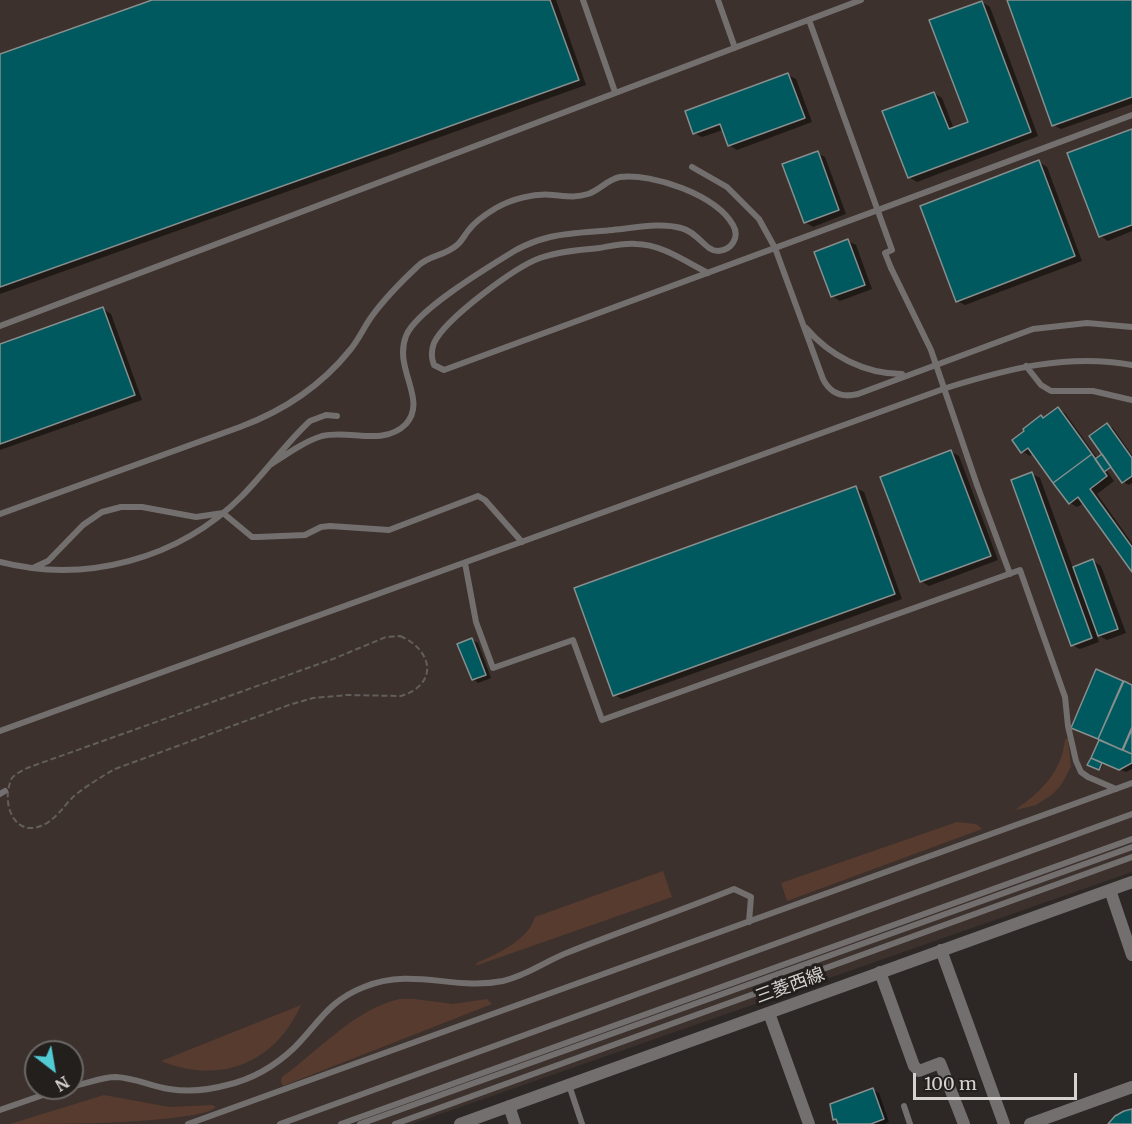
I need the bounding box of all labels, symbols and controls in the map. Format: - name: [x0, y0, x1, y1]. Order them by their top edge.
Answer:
- street label: 三菱西線: [752, 964, 828, 1008]
- north arrow: [24, 1040, 84, 1100]
- scale bar: [916, 1061, 1080, 1099]
- text: N: [52, 1072, 73, 1096]
- text: 100 m: [924, 1072, 977, 1095]

